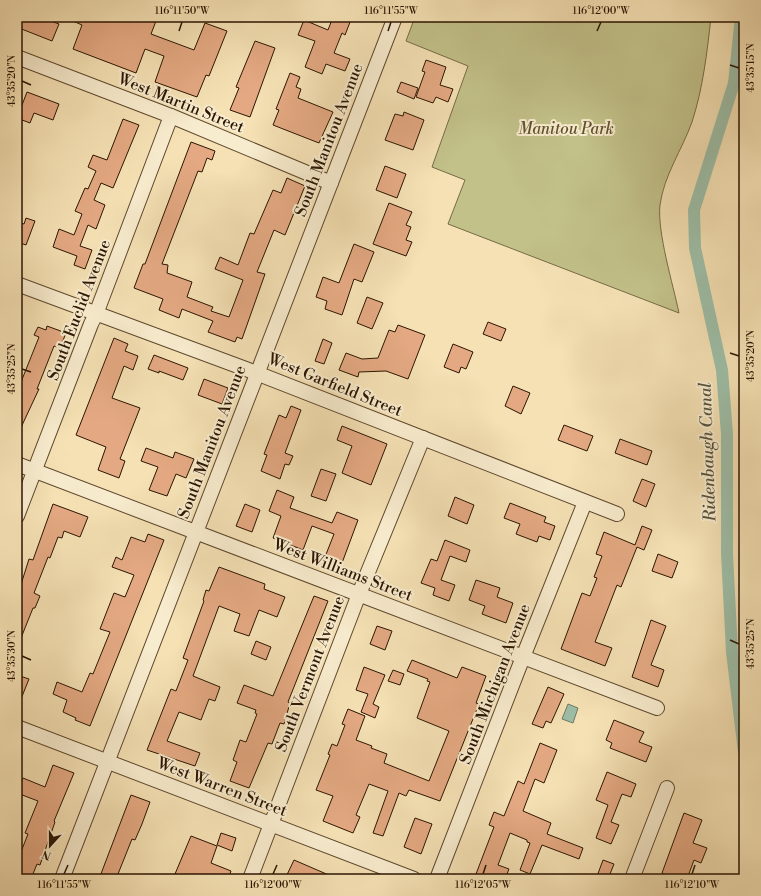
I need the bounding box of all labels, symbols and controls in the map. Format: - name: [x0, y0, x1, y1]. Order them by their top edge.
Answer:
- text: 116°11'50"W: [155, 5, 210, 17]
- text: 116°11'55"W: [364, 5, 419, 17]
- text: 116°12'00"W: [573, 5, 630, 17]
- text: 43°35'15"N: [745, 43, 757, 93]
- text: 43°35'20"N: [6, 54, 18, 107]
- street label: South Manitou Avenue: [291, 61, 367, 219]
- street label: West Martin Street: [114, 68, 247, 138]
- park label: Manitou Park: [518, 119, 614, 139]
- street label: South Euclid Avenue: [43, 237, 115, 383]
- text: 43°35'20"N: [745, 329, 757, 382]
- text: 43°35'25"N: [6, 343, 18, 394]
- street label: West Garfield Street: [264, 349, 405, 421]
- street label: South Manitou Avenue: [174, 363, 250, 521]
- water label: Ridenbaugh Canal: [695, 381, 721, 523]
- street label: West Williams Street: [270, 534, 416, 606]
- street label: South Vermont Avenue: [271, 593, 349, 755]
- street label: South Michigan Avenue: [455, 601, 535, 767]
- text: 43°35'25"N: [745, 618, 757, 669]
- text: 43°35'30"N: [6, 629, 18, 682]
- street label: West Warren Street: [153, 753, 290, 821]
- north arrow: [30, 826, 70, 866]
- text: N: [40, 846, 53, 862]
- text: 116°11'55"W: [37, 879, 92, 891]
- text: 116°12'00"W: [245, 879, 302, 891]
- text: 116°12'05"W: [455, 879, 512, 891]
- text: 116°12'10"W: [665, 879, 720, 891]

